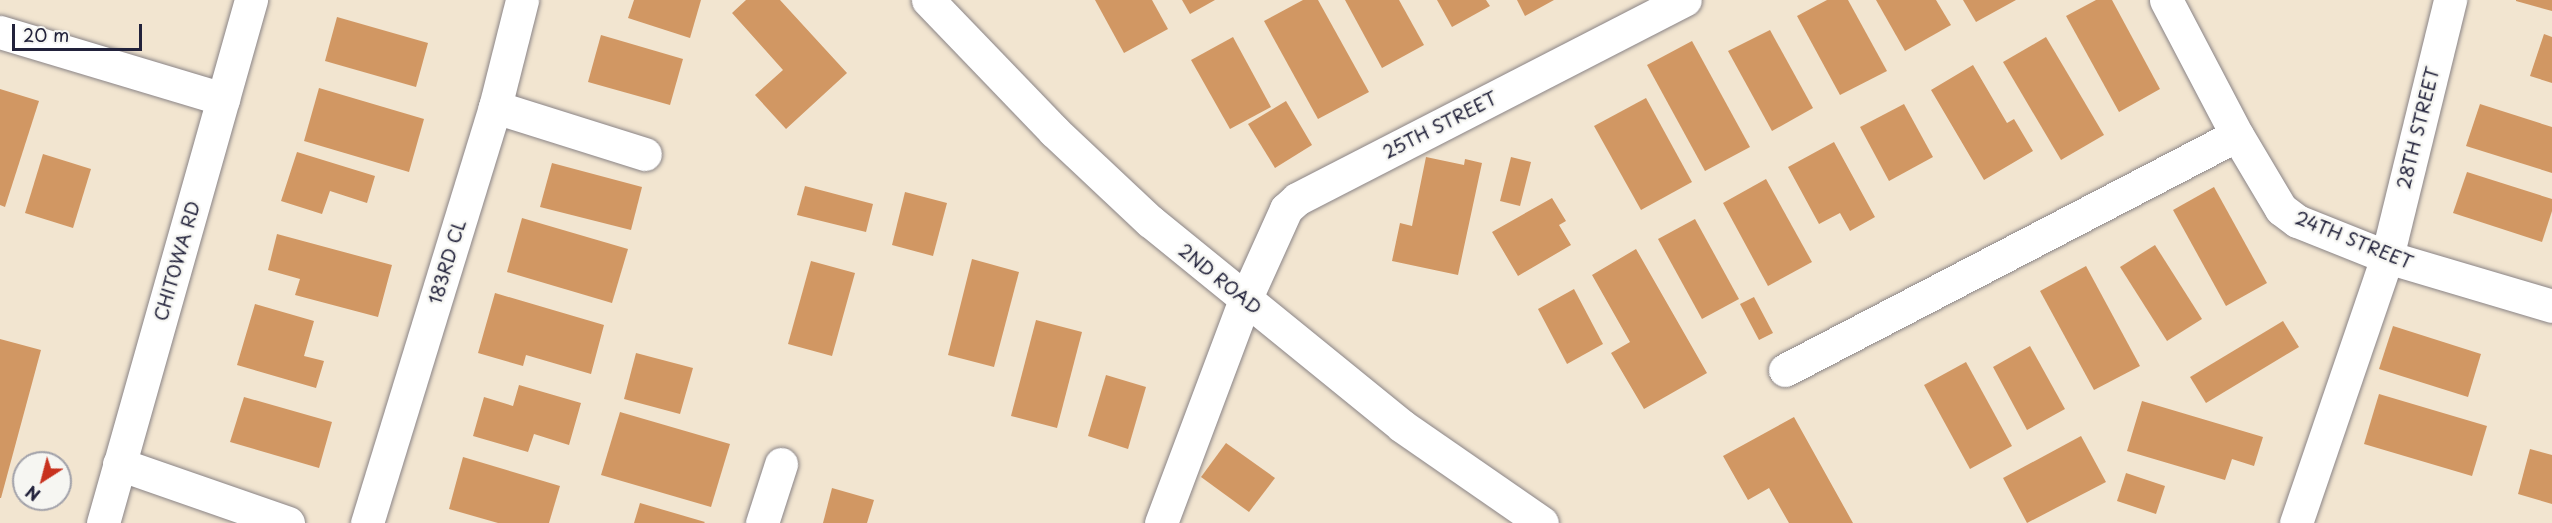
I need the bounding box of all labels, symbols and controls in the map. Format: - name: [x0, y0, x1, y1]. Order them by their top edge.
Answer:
- scale bar: [15, 12, 146, 50]
- text: 20 m: [23, 21, 69, 48]
- street label: 28TH STREET: [2392, 65, 2444, 191]
- street label: 25TH STREET: [1379, 87, 1501, 163]
- street label: CHITOWA RD: [150, 199, 204, 323]
- street label: 24TH STREET: [2291, 206, 2417, 274]
- street label: 183RD CL: [424, 217, 470, 307]
- street label: 2ND ROAD: [1174, 239, 1266, 319]
- north arrow: [12, 451, 72, 511]
- text: N: [20, 481, 45, 507]

